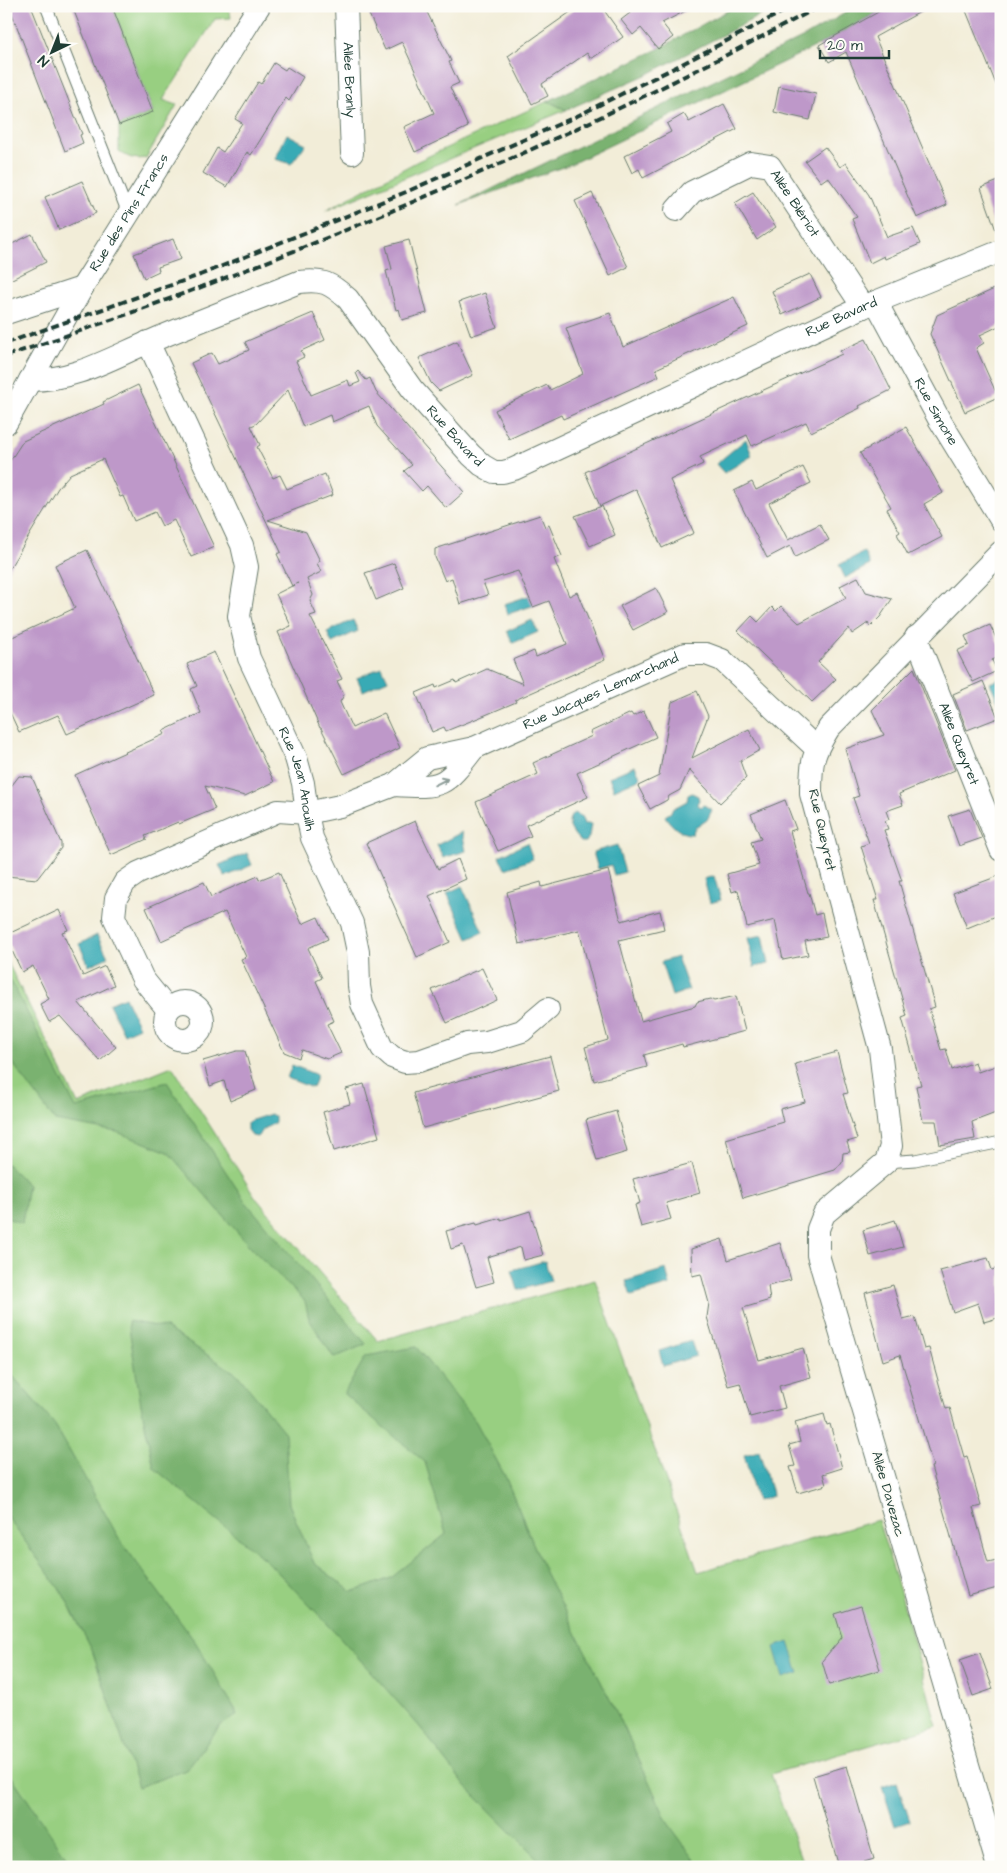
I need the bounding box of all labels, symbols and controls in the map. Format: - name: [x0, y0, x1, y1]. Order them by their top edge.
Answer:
- north arrow: [28, 28, 78, 78]
- scale bar: [820, 28, 888, 60]
- text: 20 m: [827, 35, 863, 56]
- street label: Allée Branly: [337, 42, 361, 119]
- text: N: [34, 50, 54, 71]
- street label: Rue des Pins Francs: [85, 150, 174, 275]
- street label: Allée Blériot: [765, 166, 825, 242]
- street label: Rue Bavard: [802, 292, 880, 342]
- street label: Rue Simone: [909, 374, 963, 450]
- street label: Rue Bavard: [421, 401, 488, 471]
- street label: Rue Jacques Lemarchand: [520, 648, 682, 735]
- street label: Allée Queyret: [933, 699, 984, 788]
- street label: Rue Jean Anouilh: [273, 724, 320, 832]
- one-way arrow: [434, 777, 449, 787]
- street label: Rue Queyret: [803, 787, 841, 873]
- street label: Allée Davezac: [866, 1449, 910, 1539]

